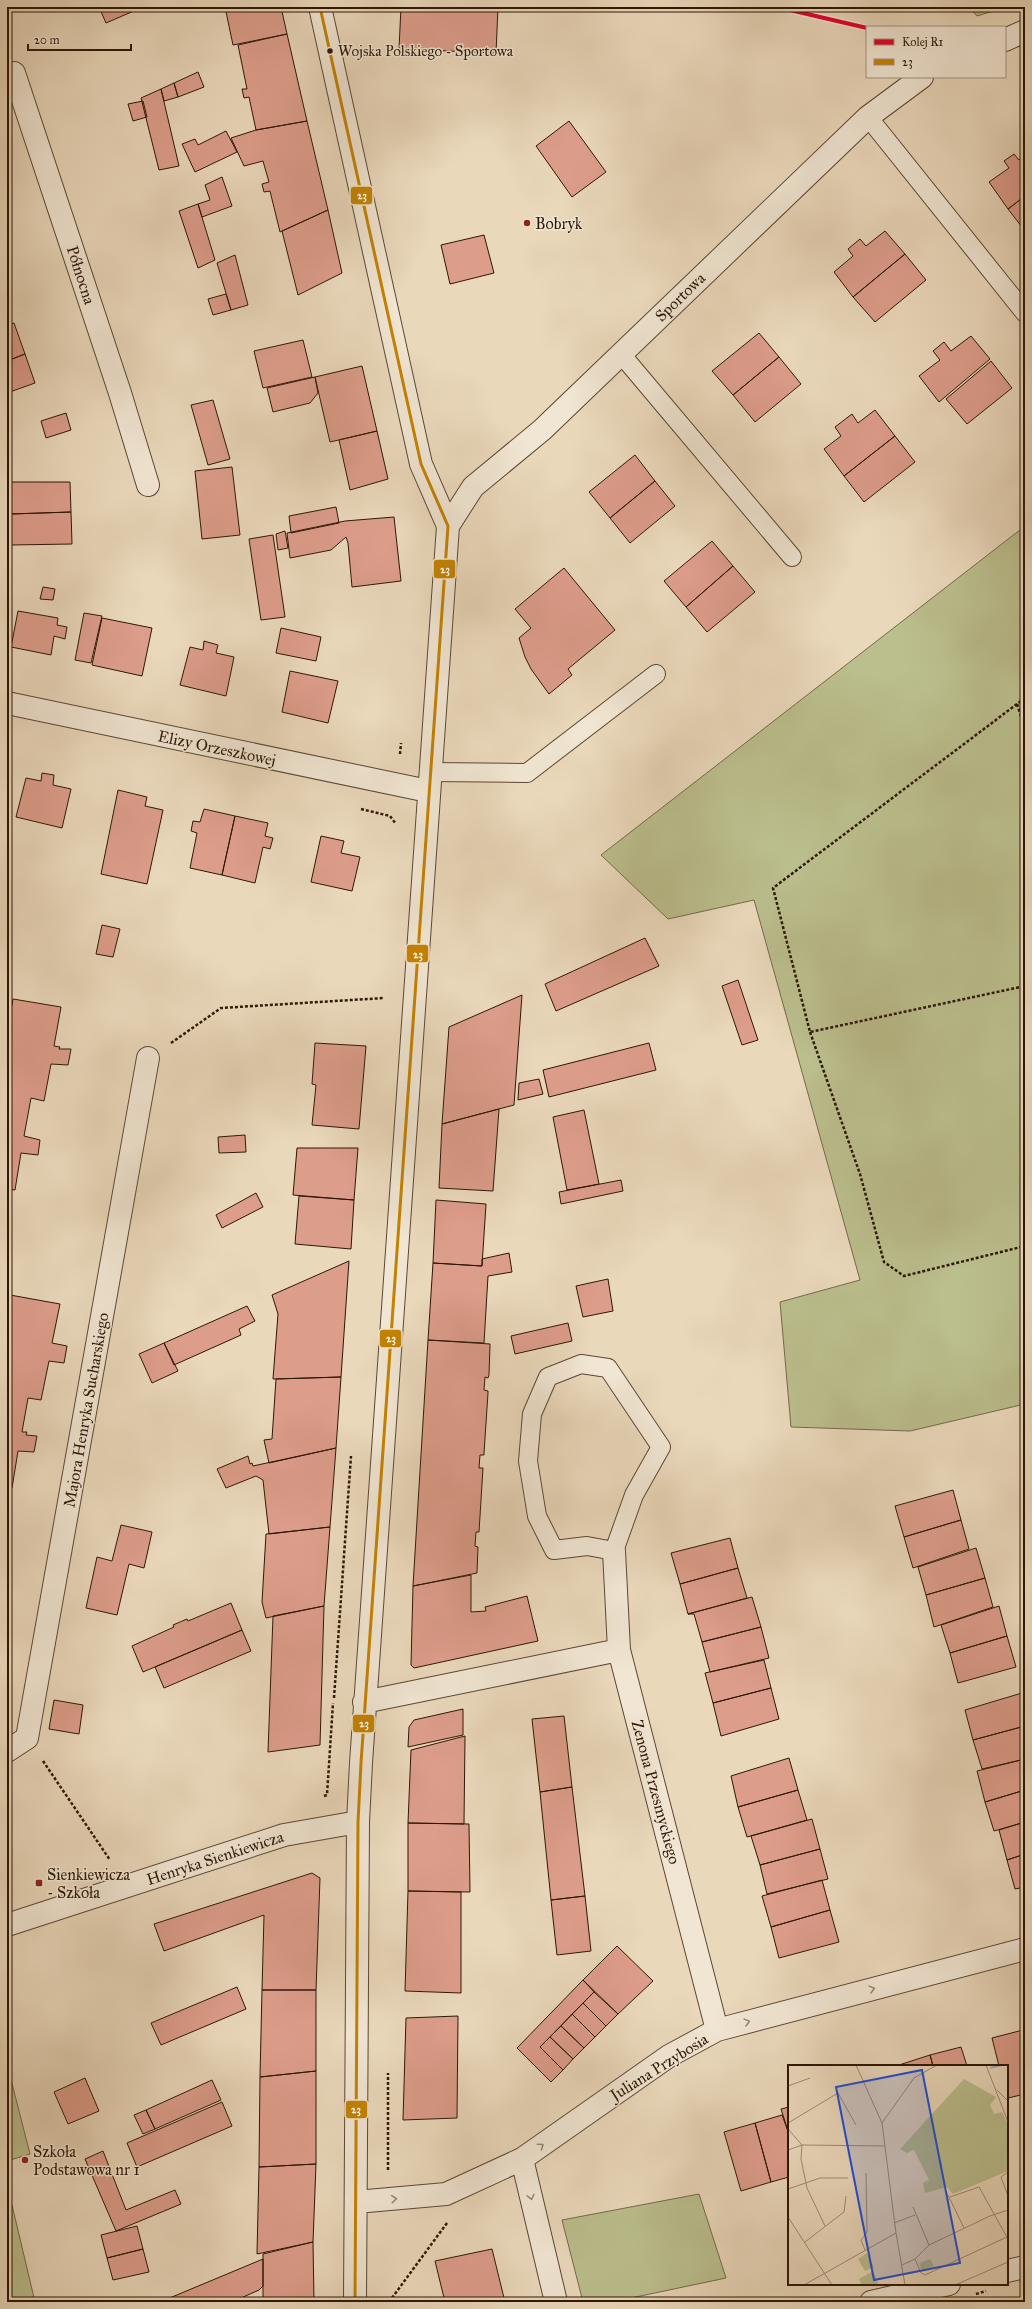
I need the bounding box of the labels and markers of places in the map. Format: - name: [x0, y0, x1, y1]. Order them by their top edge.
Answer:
- place label: Wojska Polskiego - Sportowa: [338, 42, 514, 60]
- marker: Wojska Polskiego - Sportowa: [325, 46, 335, 56]
- place label: Bobryk: [535, 214, 583, 233]
- marker: Bobryk: [522, 218, 532, 228]
- place label: Sienkiewicza - Szkoła: [47, 1865, 130, 1902]
- marker: Sienkiewicza - Szkoła: [34, 1878, 44, 1888]
- place label: Szkoła Podstawowa nr 1: [33, 2142, 140, 2179]
- marker: Szkoła Podstawowa nr 1: [20, 2155, 30, 2165]

